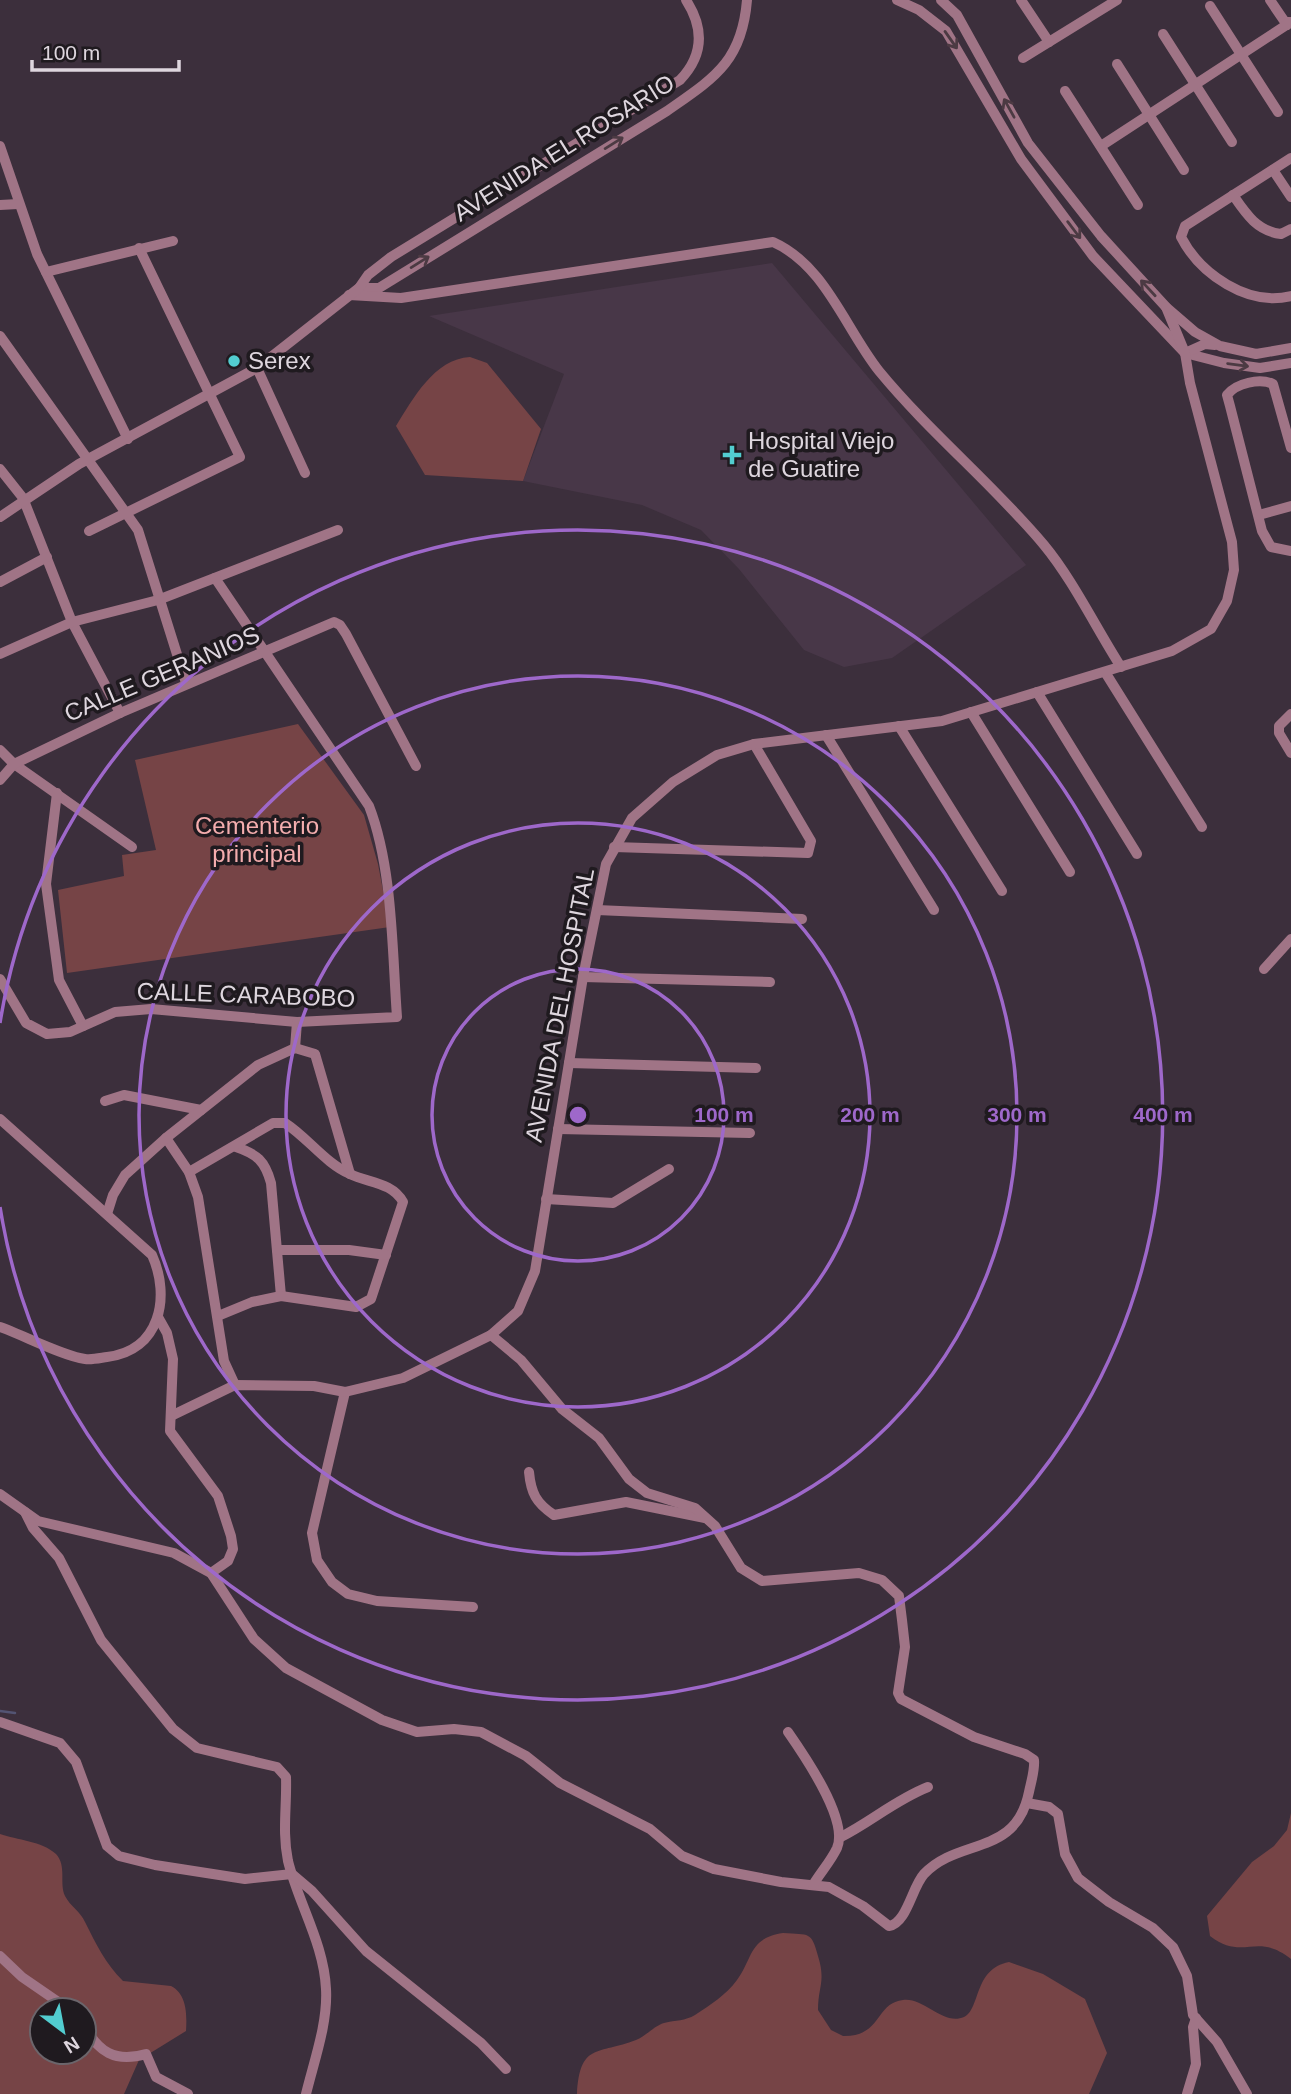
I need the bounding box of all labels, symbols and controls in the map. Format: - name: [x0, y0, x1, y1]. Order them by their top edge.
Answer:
- scale bar: [32, 28, 178, 72]
- one-way arrow: [944, 30, 958, 49]
- text: 100 m: [42, 41, 100, 64]
- street label: AVENIDA EL ROSARIO: [449, 69, 679, 227]
- one-way arrow: [1002, 98, 1015, 119]
- one-way arrow: [604, 136, 624, 150]
- one-way arrow: [1066, 221, 1081, 240]
- one-way arrow: [410, 255, 430, 269]
- one-way arrow: [1139, 280, 1156, 297]
- place label: Serex: [248, 347, 311, 374]
- marker: Serex: [226, 353, 242, 369]
- one-way arrow: [1226, 359, 1249, 372]
- place label: Hospital Viejo de Guatire: [748, 427, 894, 482]
- marker: Hospital Viejo de Guatire: [722, 445, 742, 465]
- street label: CALLE GERANIOS: [60, 620, 263, 727]
- park label: Cementerio principal: [195, 812, 319, 867]
- street label: AVENIDA DEL HOSPITAL: [520, 866, 599, 1144]
- street label: CALLE CARABOBO: [136, 977, 356, 1012]
- centre of rings: [566, 1103, 590, 1127]
- text: 100 m: [694, 1103, 754, 1126]
- text: 200 m: [840, 1103, 900, 1126]
- text: 300 m: [987, 1103, 1047, 1126]
- text: 400 m: [1133, 1103, 1193, 1126]
- north arrow: [28, 1996, 98, 2066]
- text: N: [60, 2032, 83, 2058]

